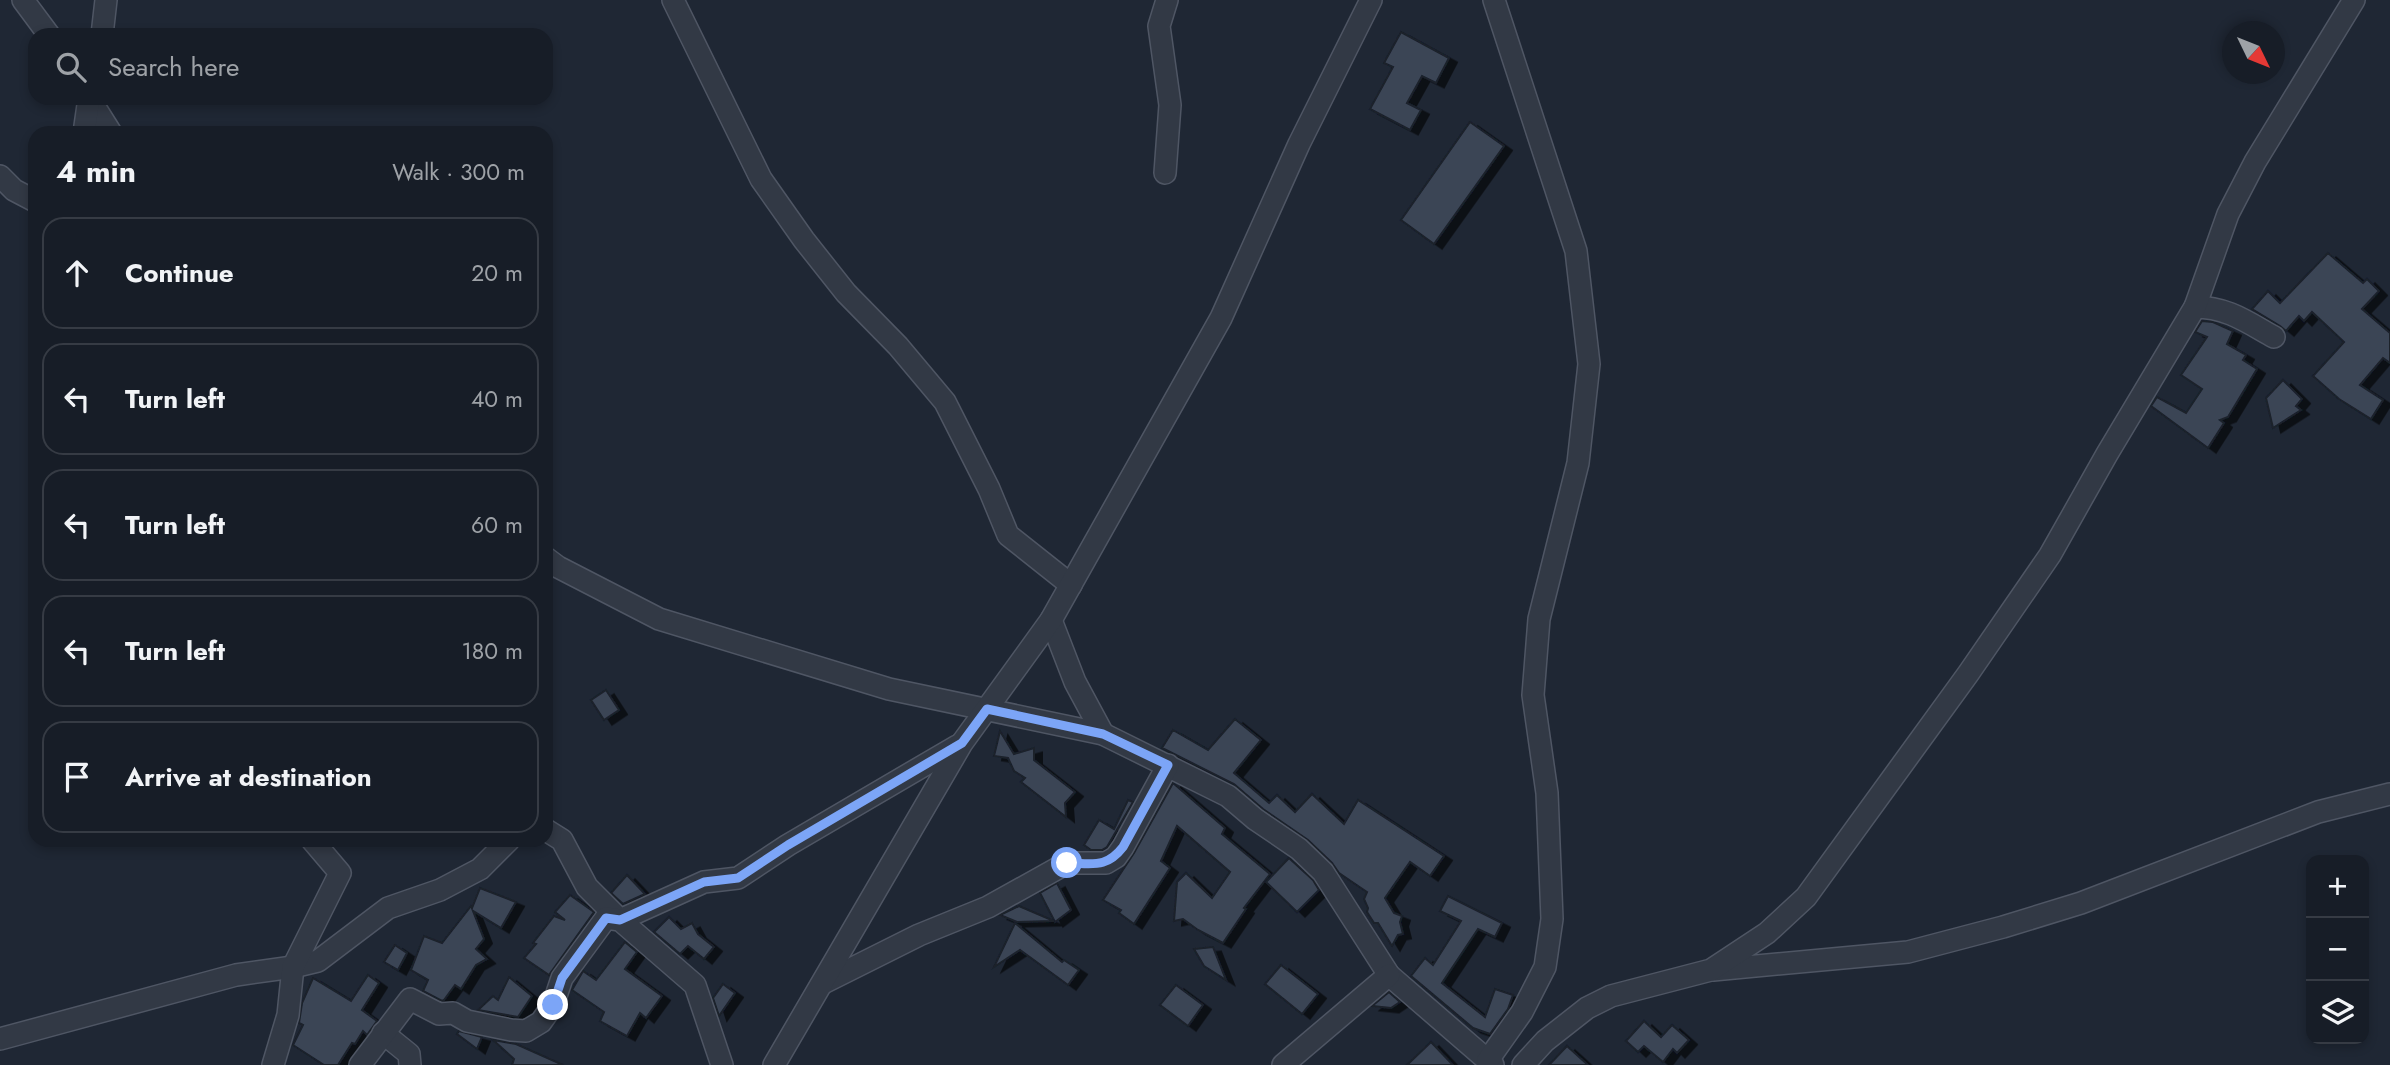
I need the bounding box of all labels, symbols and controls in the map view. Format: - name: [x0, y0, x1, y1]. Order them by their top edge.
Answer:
- north arrow: [2222, 21, 2285, 84]
- search box: [28, 28, 553, 105]
- icon: search: [52, 48, 90, 86]
- text: Search here: [108, 48, 240, 86]
- text: 4 min: [56, 150, 136, 193]
- text: Walk · 300 m: [392, 155, 525, 189]
- icon: ahead: [58, 254, 96, 292]
- text: Continue: [125, 254, 234, 292]
- text: 20 m: [471, 256, 523, 290]
- icon: left: [58, 380, 96, 418]
- text: Turn left: [125, 380, 225, 418]
- text: 40 m: [471, 382, 523, 416]
- icon: left: [58, 506, 96, 544]
- text: Turn left: [125, 506, 225, 544]
- text: 60 m: [471, 508, 523, 542]
- icon: left: [58, 632, 96, 670]
- text: Turn left: [125, 632, 225, 670]
- text: 180 m: [461, 634, 523, 668]
- icon: arrive: [58, 758, 96, 796]
- text: Arrive at destination: [125, 758, 372, 796]
- route start: [1051, 847, 1082, 878]
- map controls: [2306, 855, 2369, 1044]
- button: +: [2306, 855, 2369, 918]
- button: −: [2306, 918, 2369, 981]
- button: layers: [2306, 981, 2369, 1044]
- route end: [537, 989, 568, 1020]

